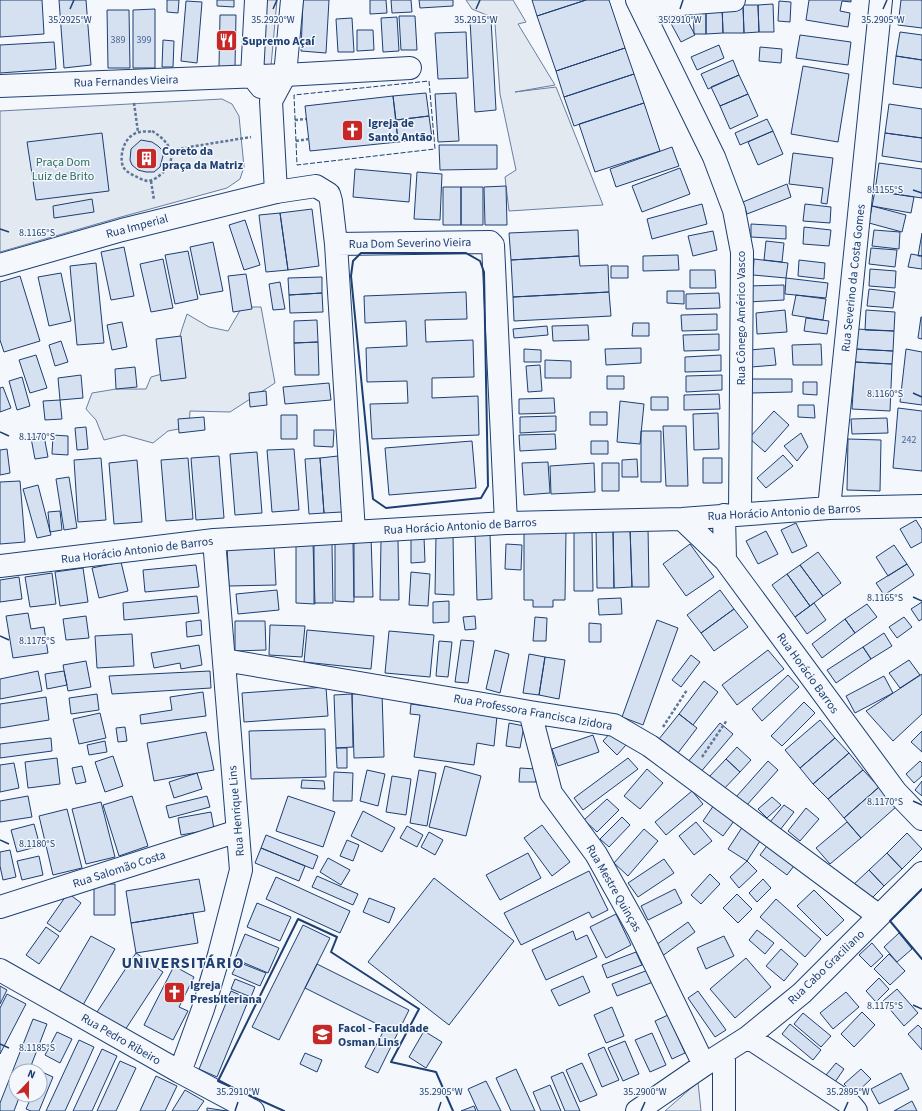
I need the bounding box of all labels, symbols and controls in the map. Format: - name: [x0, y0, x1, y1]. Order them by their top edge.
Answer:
- text: 35.2925°W: [48, 13, 92, 27]
- text: 35.2920°W: [251, 13, 295, 27]
- text: 35.2915°W: [454, 13, 498, 27]
- text: 35.2910°W: [658, 13, 702, 27]
- text: 35.2905°W: [861, 13, 905, 27]
- restaurant icon: Supremo Açaí: [214, 28, 240, 54]
- house number: 389: [111, 33, 125, 47]
- house number: 399: [137, 33, 151, 47]
- place label: Supremo Açaí: [242, 33, 315, 50]
- street label: Rua Fernandes Vieira: [73, 71, 179, 92]
- place label: Igreja de Santo Antão: [368, 115, 433, 146]
- church icon: Igreja de Santo Antão: [339, 117, 365, 143]
- place label: Coreto da praça da Matriz: [162, 143, 243, 174]
- building icon: Coreto da praça da Matriz: [133, 145, 159, 171]
- park label: Praça Dom Luiz de Brito: [32, 154, 94, 185]
- text: 8.1155°S: [867, 183, 903, 197]
- street label: Rua Severino da Costa Gomes: [837, 203, 870, 353]
- street label: Rua Imperial: [104, 210, 170, 243]
- text: 8.1165°S: [19, 226, 55, 240]
- street label: Rua Dom Severino Vieira: [349, 234, 471, 253]
- street label: Rua Cônego Américo Vasco: [733, 251, 750, 385]
- text: 8.1160°S: [867, 387, 903, 401]
- text: 8.1170°S: [19, 430, 55, 444]
- house number: 242: [902, 433, 916, 447]
- street label: Rua Horácio Antonio de Barros: [707, 500, 861, 525]
- street label: Rua Horácio Antonio de Barros: [383, 514, 537, 539]
- street label: Rua Horácio Antonio de Barros: [60, 533, 214, 568]
- text: 8.1165°S: [867, 591, 903, 605]
- street label: Rua Horácio Barros: [772, 629, 843, 717]
- text: 8.1175°S: [19, 634, 55, 648]
- street label: Rua Professora Francisca Izidora: [452, 690, 614, 735]
- street label: Rua Henrique Lins: [224, 765, 249, 857]
- text: 8.1170°S: [867, 795, 903, 809]
- text: 8.1180°S: [19, 837, 55, 851]
- street label: Rua Mestre Quinças: [582, 841, 645, 935]
- street label: Rua Salomão Costa: [71, 846, 168, 893]
- street label: Rua Cabo Graciliano: [784, 926, 869, 1009]
- district label: UNIVERSITÁRIO: [121, 952, 245, 974]
- place label: Igreja Presbiteriana: [190, 977, 262, 1008]
- church icon: Igreja Presbiteriana: [161, 979, 187, 1005]
- text: 8.1175°S: [867, 999, 903, 1013]
- street label: Rua Pedro Ribeiro: [78, 1010, 164, 1069]
- place label: Facol - Faculdade Osman Lins: [338, 1020, 429, 1051]
- school or university icon: Facol - Faculdade Osman Lins: [310, 1022, 336, 1048]
- text: 8.1185°S: [19, 1041, 55, 1055]
- north arrow: [8, 1063, 48, 1103]
- text: N: [25, 1066, 38, 1083]
- text: 35.2910°W: [216, 1085, 260, 1099]
- text: 35.2905°W: [419, 1085, 463, 1099]
- text: 35.2900°W: [623, 1085, 667, 1099]
- text: 35.2895°W: [826, 1085, 870, 1099]

